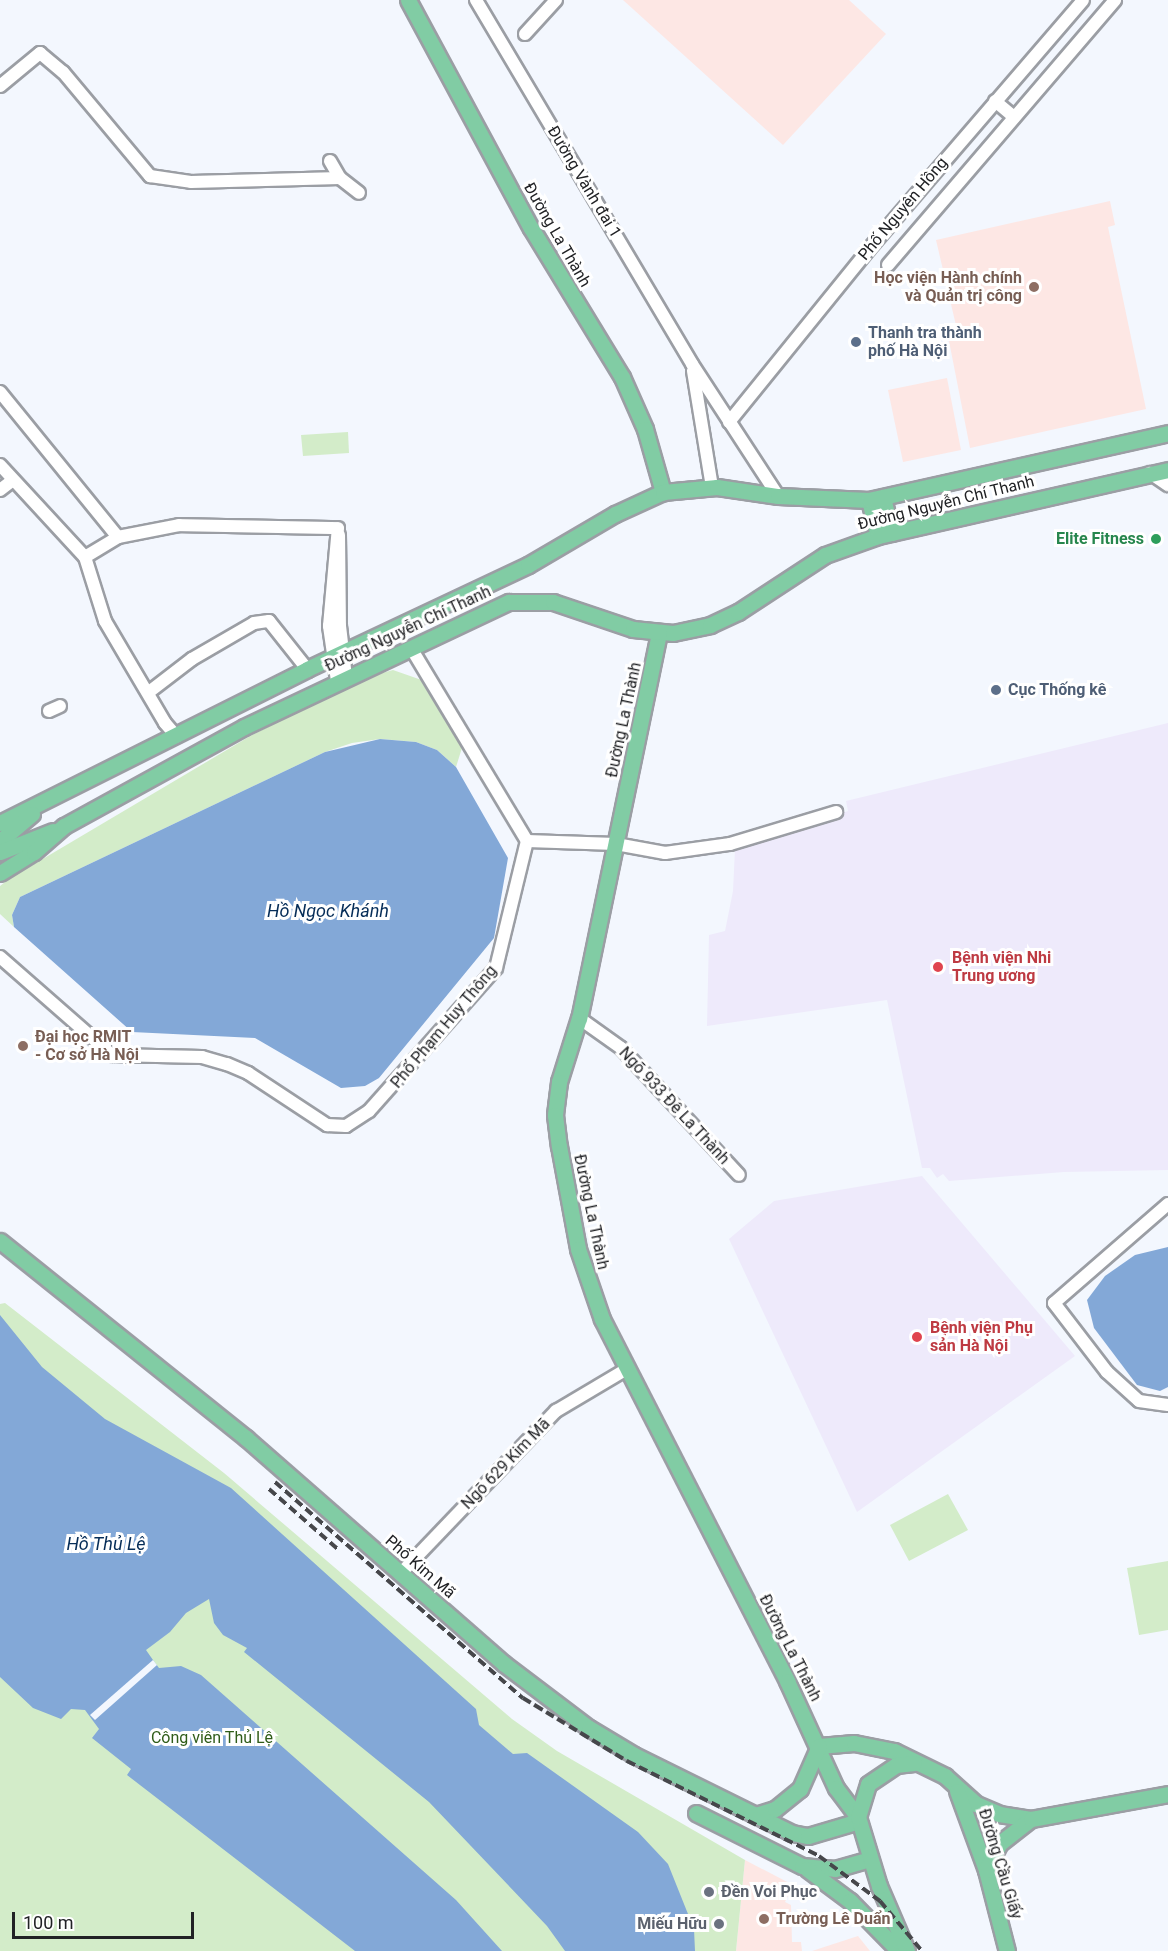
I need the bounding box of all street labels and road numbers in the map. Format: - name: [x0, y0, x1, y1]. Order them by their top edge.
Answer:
- street label: Đường Vành đai 1: [543, 123, 625, 241]
- street label: Phố Nguyên Hồng: [854, 154, 952, 264]
- street label: Đường La Thành: [519, 179, 595, 291]
- street label: Đường Nguyễn Chí Thanh: [856, 472, 1036, 534]
- street label: Đường Nguyễn Chí Thanh: [322, 582, 494, 676]
- street label: Đường La Thành: [602, 661, 646, 779]
- street label: Phố Phạm Huy Thông: [387, 962, 501, 1092]
- street label: Ngõ 933 Đê La Thành: [615, 1043, 733, 1169]
- street label: Đường La Thành: [569, 1153, 613, 1271]
- street label: Ngõ 629 Kim Mã: [458, 1415, 554, 1513]
- street label: Phố Kim Mã: [381, 1531, 459, 1603]
- street label: Đường La Thành: [755, 1591, 825, 1705]
- street label: Đường Cầu Giấy: [974, 1806, 1026, 1922]

